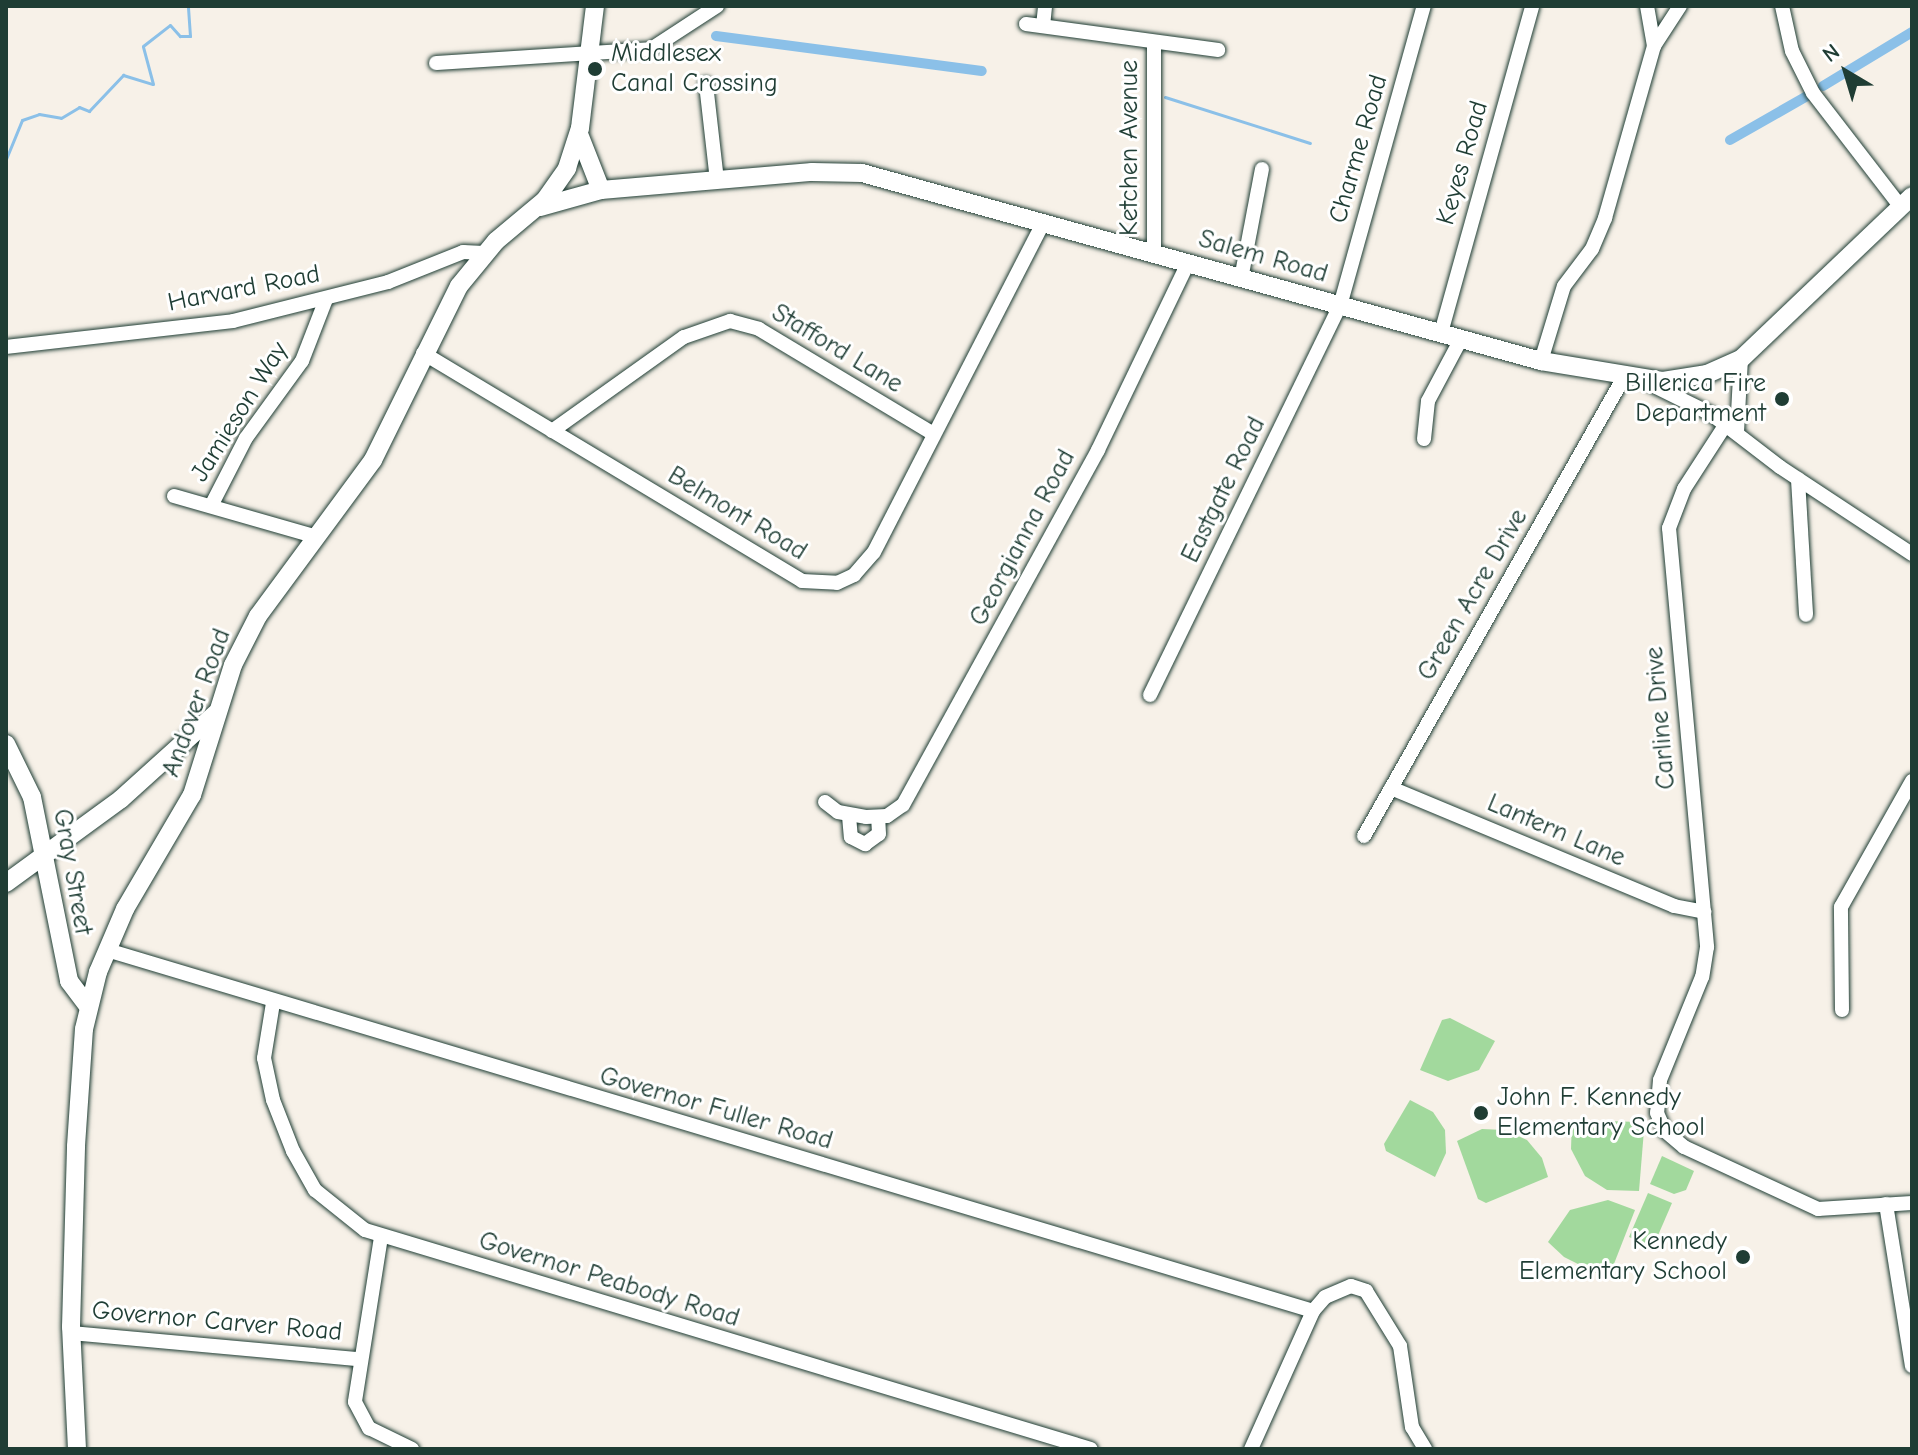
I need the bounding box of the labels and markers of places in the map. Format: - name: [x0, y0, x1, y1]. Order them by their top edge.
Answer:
- place label: Middlesex Canal Crossing: [611, 38, 778, 100]
- marker: Middlesex Canal Crossing: [586, 60, 604, 78]
- place label: Billerica Fire Department: [1625, 368, 1766, 430]
- marker: Billerica Fire Department: [1773, 390, 1791, 408]
- place label: John F. Kennedy Elementary School: [1497, 1082, 1705, 1144]
- marker: John F. Kennedy Elementary School: [1472, 1104, 1490, 1122]
- place label: Kennedy Elementary School: [1519, 1226, 1727, 1288]
- marker: Kennedy Elementary School: [1734, 1248, 1752, 1266]

